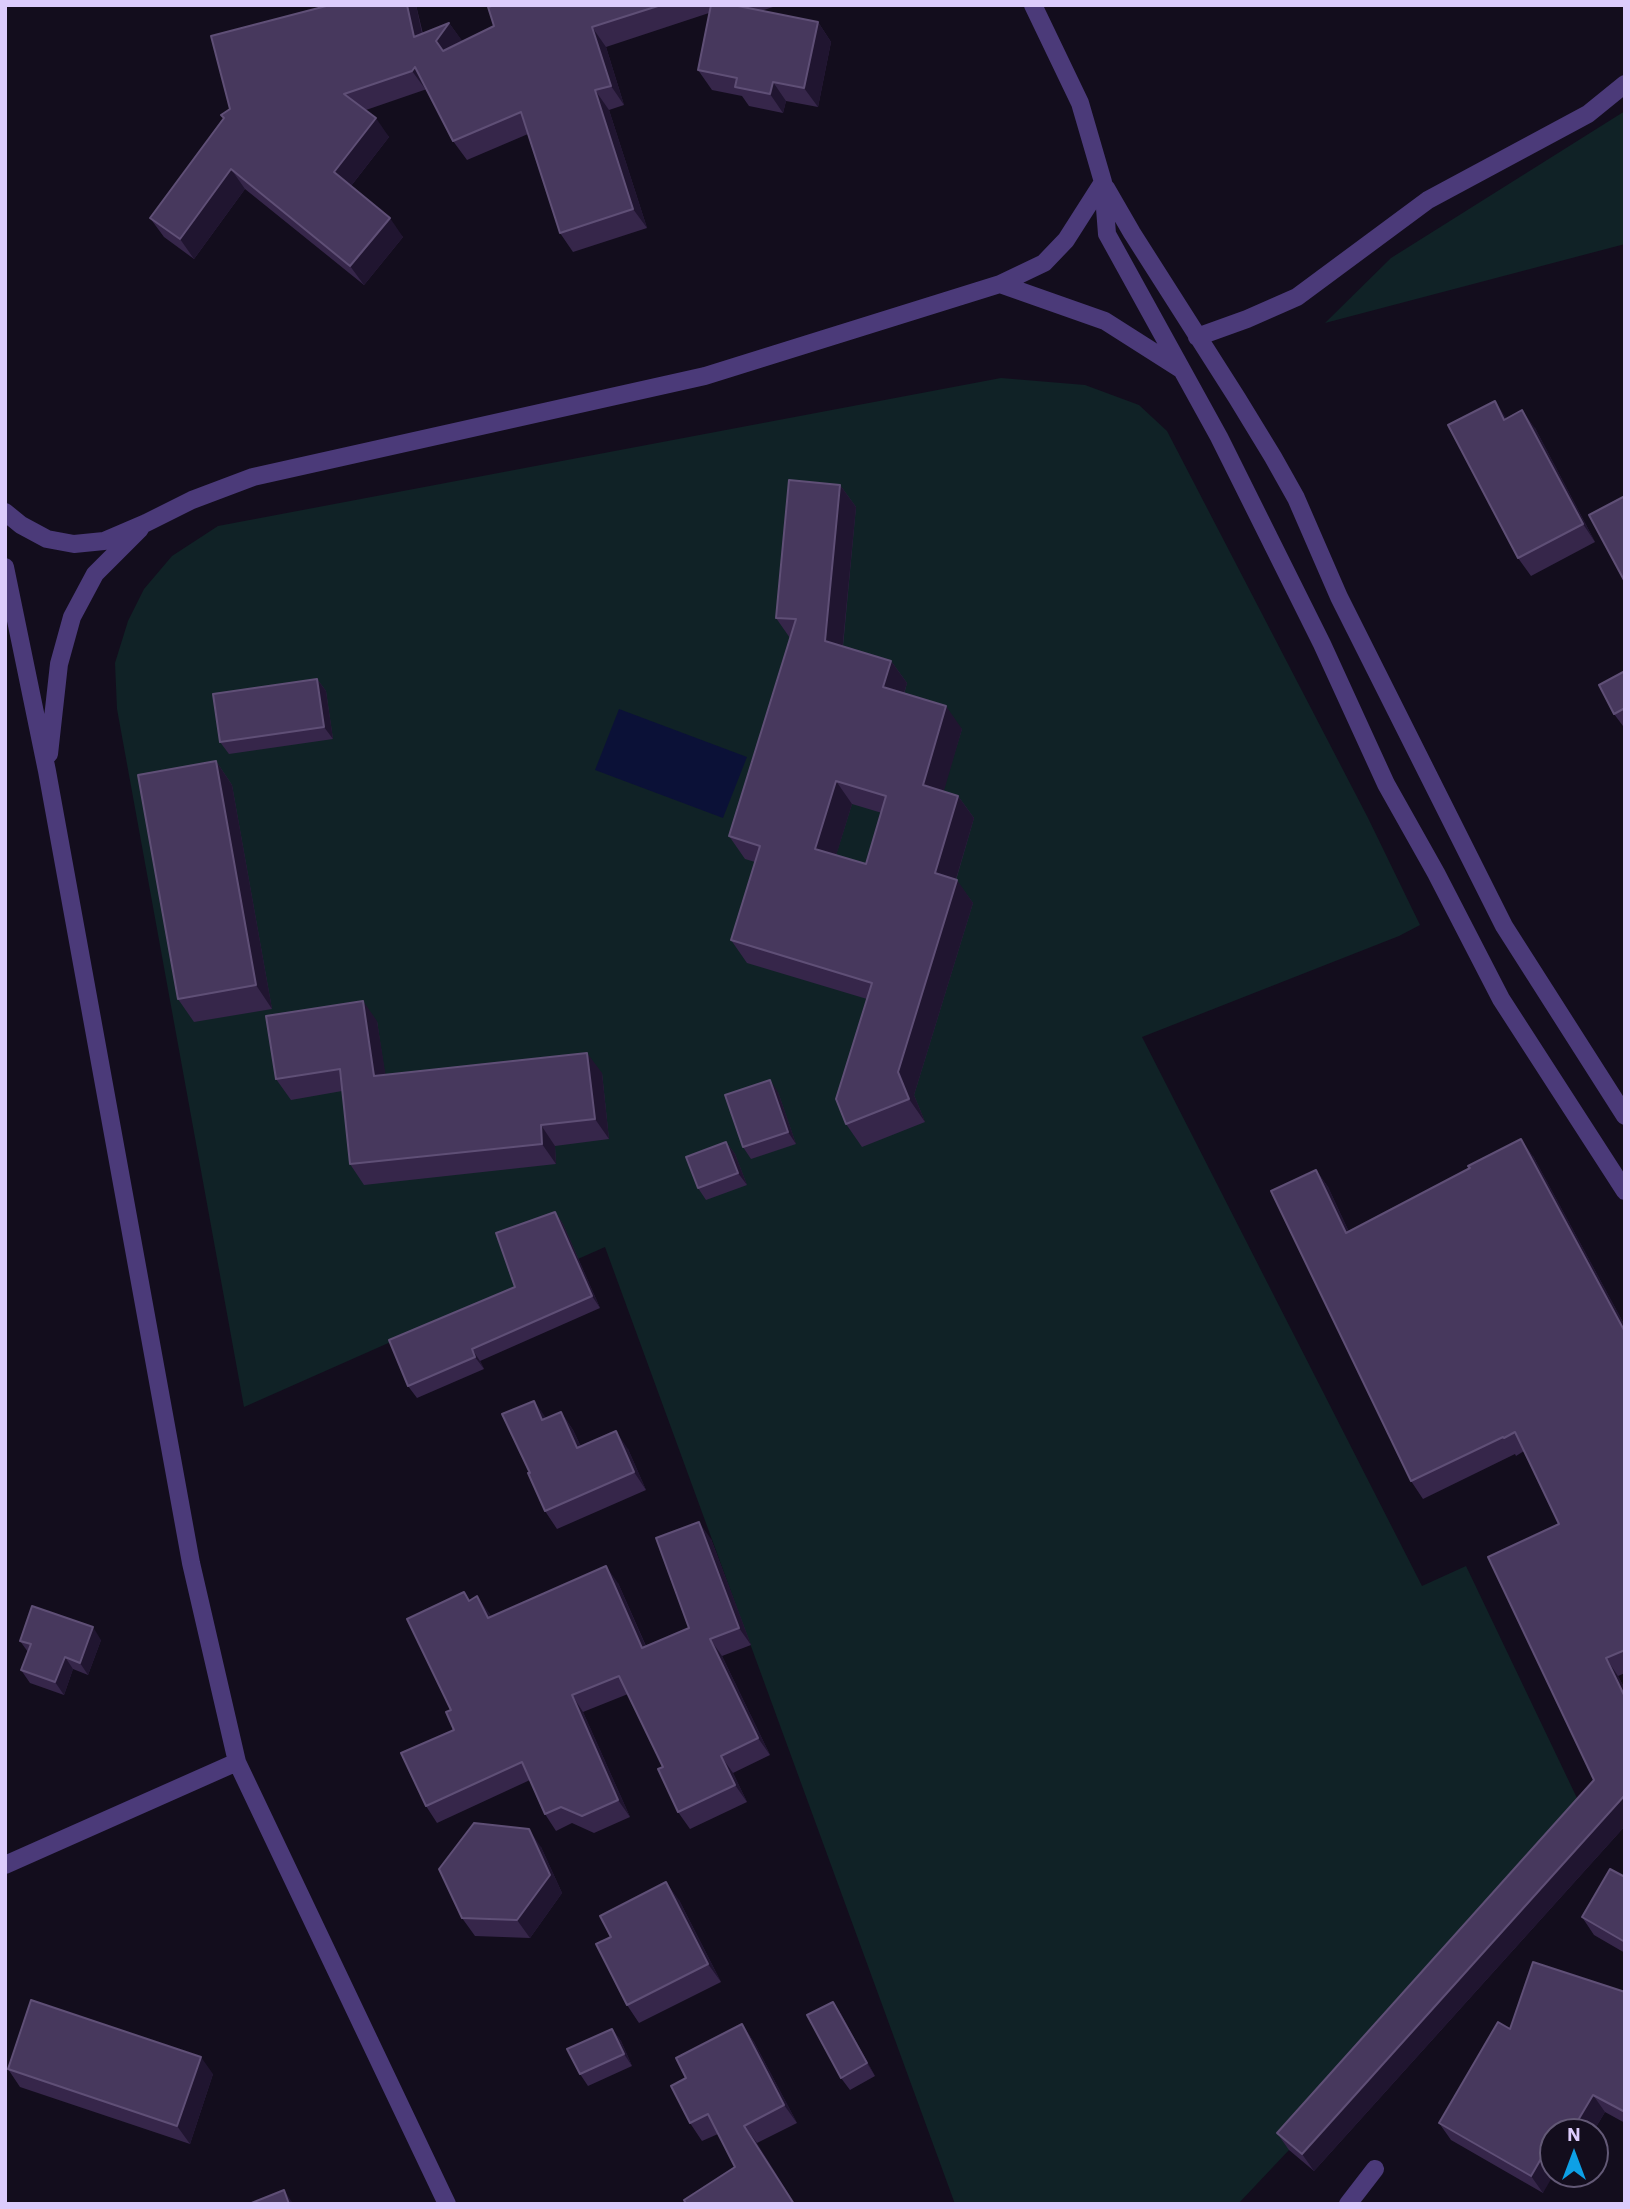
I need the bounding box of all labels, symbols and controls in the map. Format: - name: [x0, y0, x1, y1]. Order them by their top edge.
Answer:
- north arrow: [1539, 2118, 1609, 2188]
- text: N: [1567, 2122, 1581, 2146]

